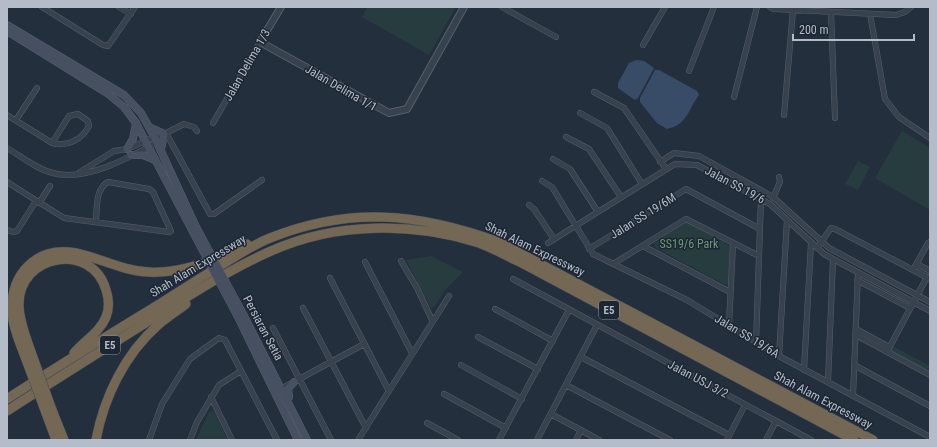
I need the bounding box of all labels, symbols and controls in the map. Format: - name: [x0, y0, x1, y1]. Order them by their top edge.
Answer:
- scale bar: [793, 16, 914, 42]
- text: 200 m: [799, 23, 829, 37]
- street label: Jalan Delima 1/3: [221, 27, 273, 103]
- street label: Jalan Delima 1/1: [303, 62, 379, 114]
- street label: Jalan SS 19/6: [703, 163, 768, 207]
- street label: Jalan SS 19/6M: [607, 190, 679, 242]
- street label: Shah Alam Expressway: [483, 219, 587, 279]
- street label: Shah Alam Expressway: [148, 232, 248, 300]
- park label: SS19/6 Park: [660, 237, 719, 251]
- street label: Persiaran Setia: [240, 293, 286, 363]
- road number: E5: [599, 301, 619, 319]
- street label: Jalan SS 19/6A: [712, 311, 782, 361]
- road number: E5: [100, 336, 120, 354]
- street label: Jalan USJ 3/2: [665, 357, 731, 401]
- street label: Shah Alam Expressway: [771, 368, 875, 432]

